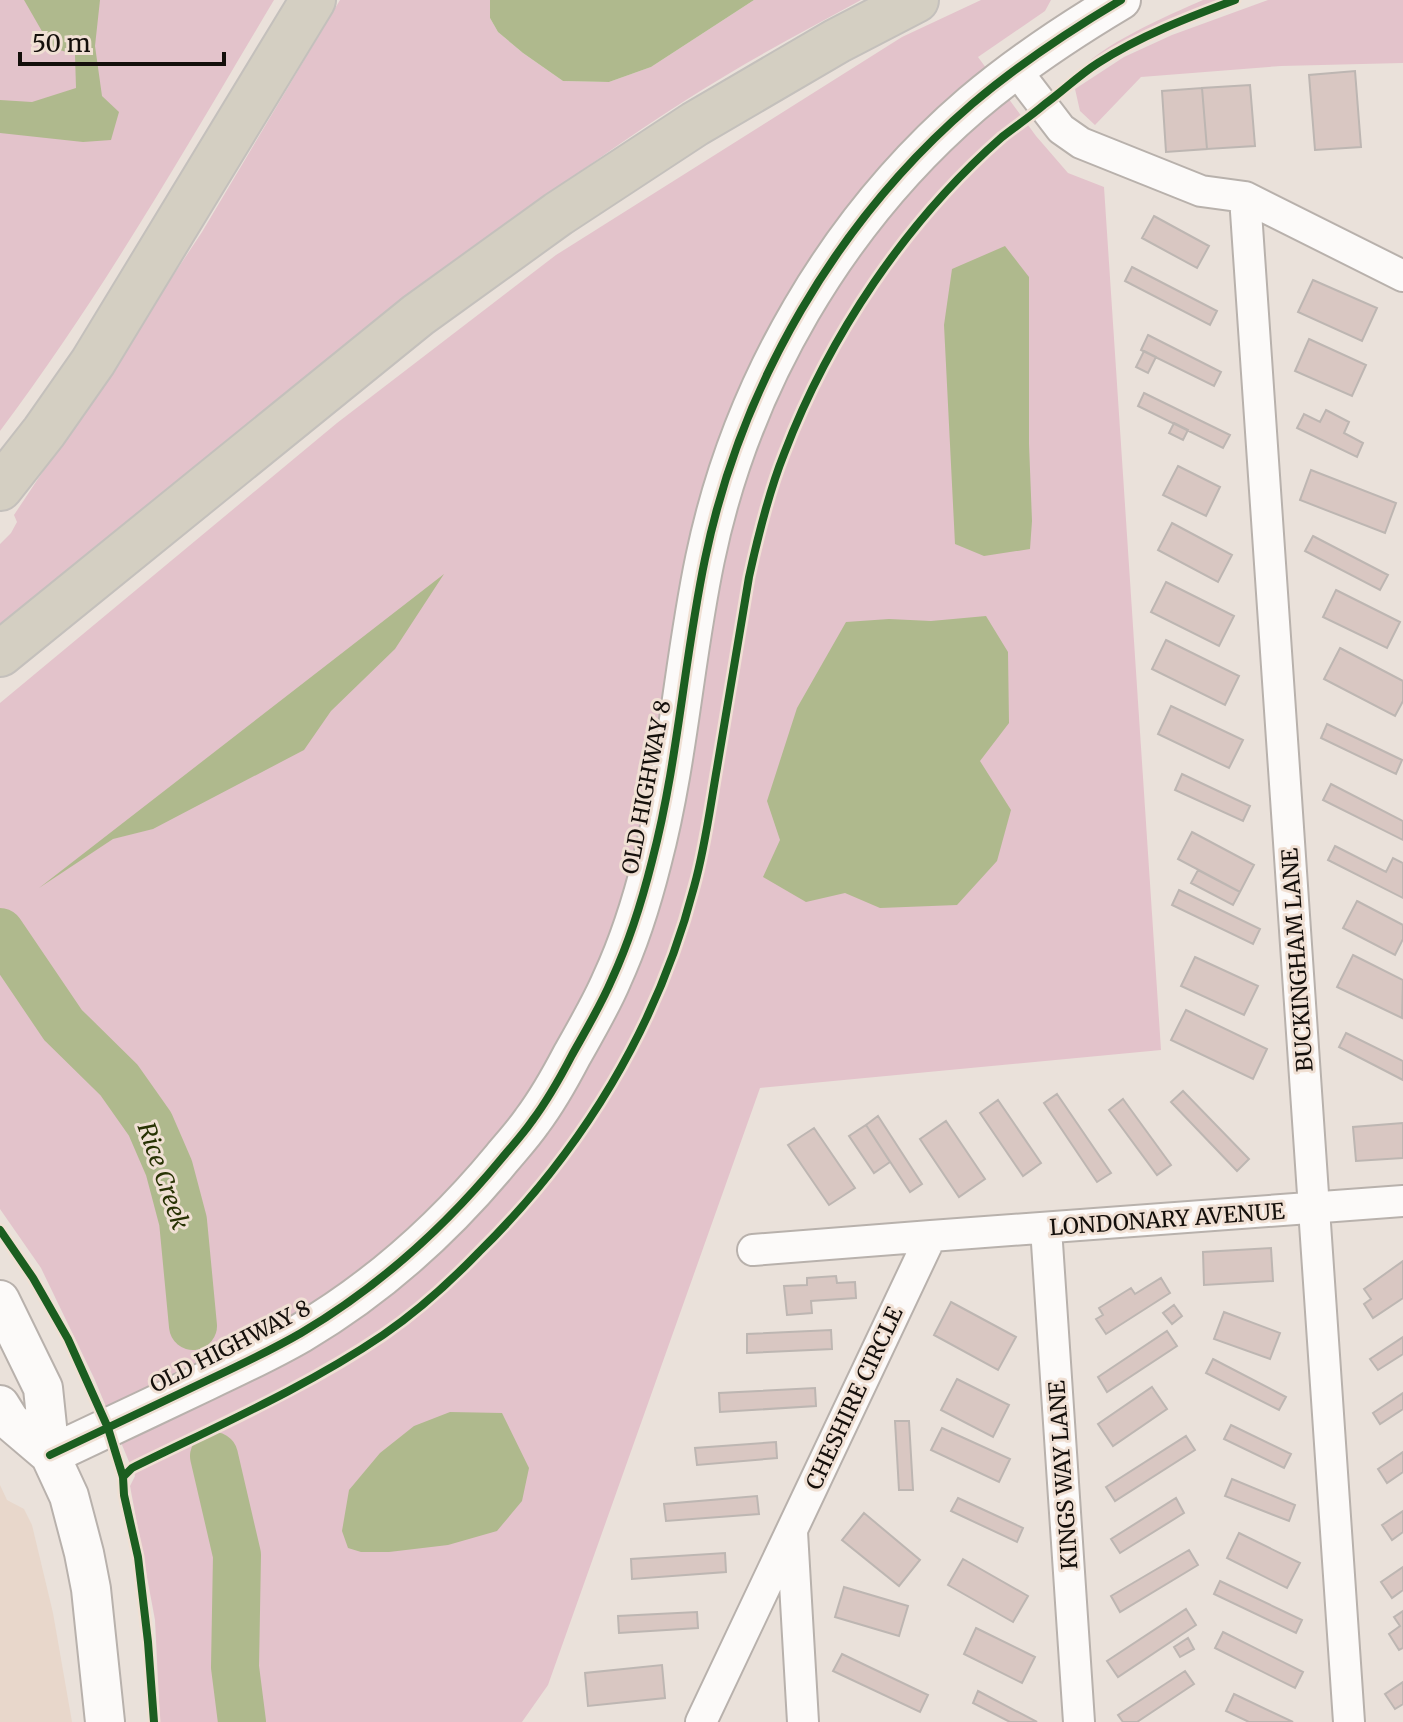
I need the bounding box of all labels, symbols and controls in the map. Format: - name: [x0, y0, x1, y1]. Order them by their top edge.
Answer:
- scale bar: [20, 16, 224, 66]
- text: 50 m: [32, 28, 91, 59]
- street label: OLD HIGHWAY 8: [615, 698, 677, 876]
- street label: BUCKINGHAM LANE: [1275, 847, 1319, 1073]
- water label: Rice Creek: [131, 1118, 196, 1234]
- street label: LONDONARY AVENUE: [1048, 1197, 1286, 1241]
- street label: OLD HIGHWAY 8: [145, 1293, 315, 1399]
- street label: CHESHIRE CIRCLE: [799, 1302, 909, 1494]
- street label: KINGS WAY LANE: [1042, 1380, 1084, 1570]

